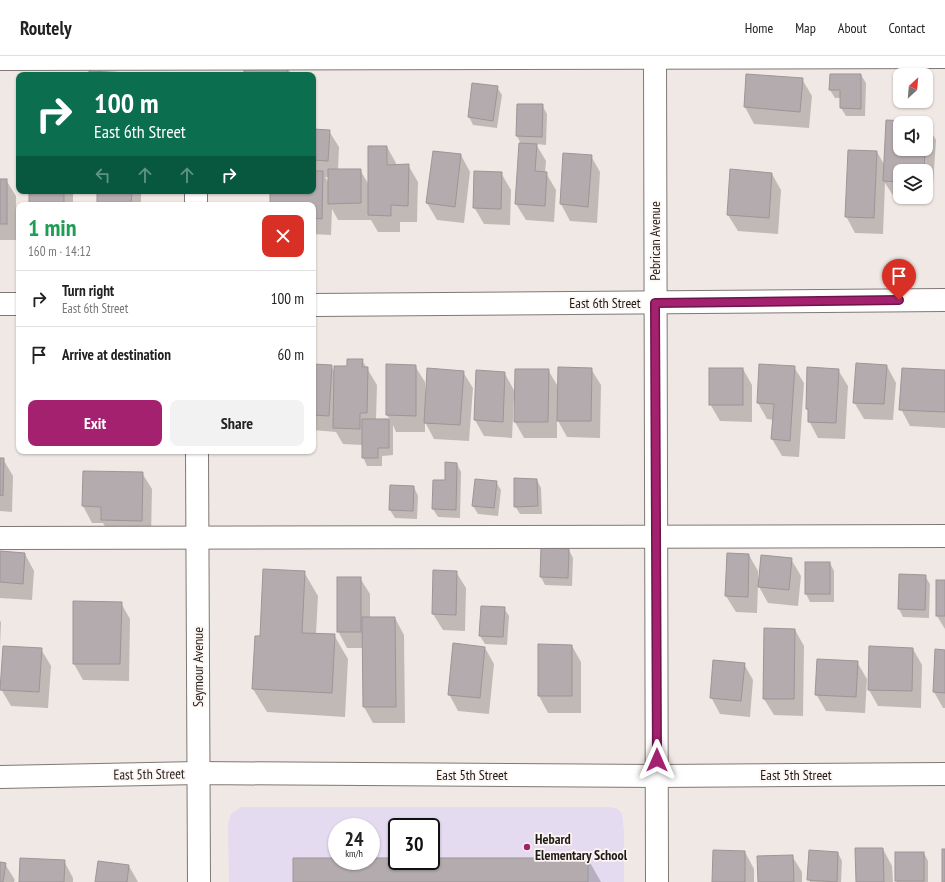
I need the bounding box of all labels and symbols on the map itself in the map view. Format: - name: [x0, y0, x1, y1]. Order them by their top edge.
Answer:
- north arrow: [893, 68, 933, 108]
- street label: Pebrican Avenue: [646, 201, 664, 281]
- pin: [882, 259, 916, 300]
- street label: East 6th Street: [569, 294, 641, 312]
- street label: Seymour Avenue: [189, 627, 207, 707]
- position arrow: [636, 739, 678, 781]
- street label: East 5th Street: [113, 764, 185, 784]
- street label: East 5th Street: [436, 766, 508, 784]
- street label: East 5th Street: [760, 766, 832, 784]
- speed limit sign: 30: [388, 818, 440, 870]
- place label: Hebard Elementary School: [535, 830, 628, 864]
- marker: Hebard Elementary School: [522, 842, 532, 852]

